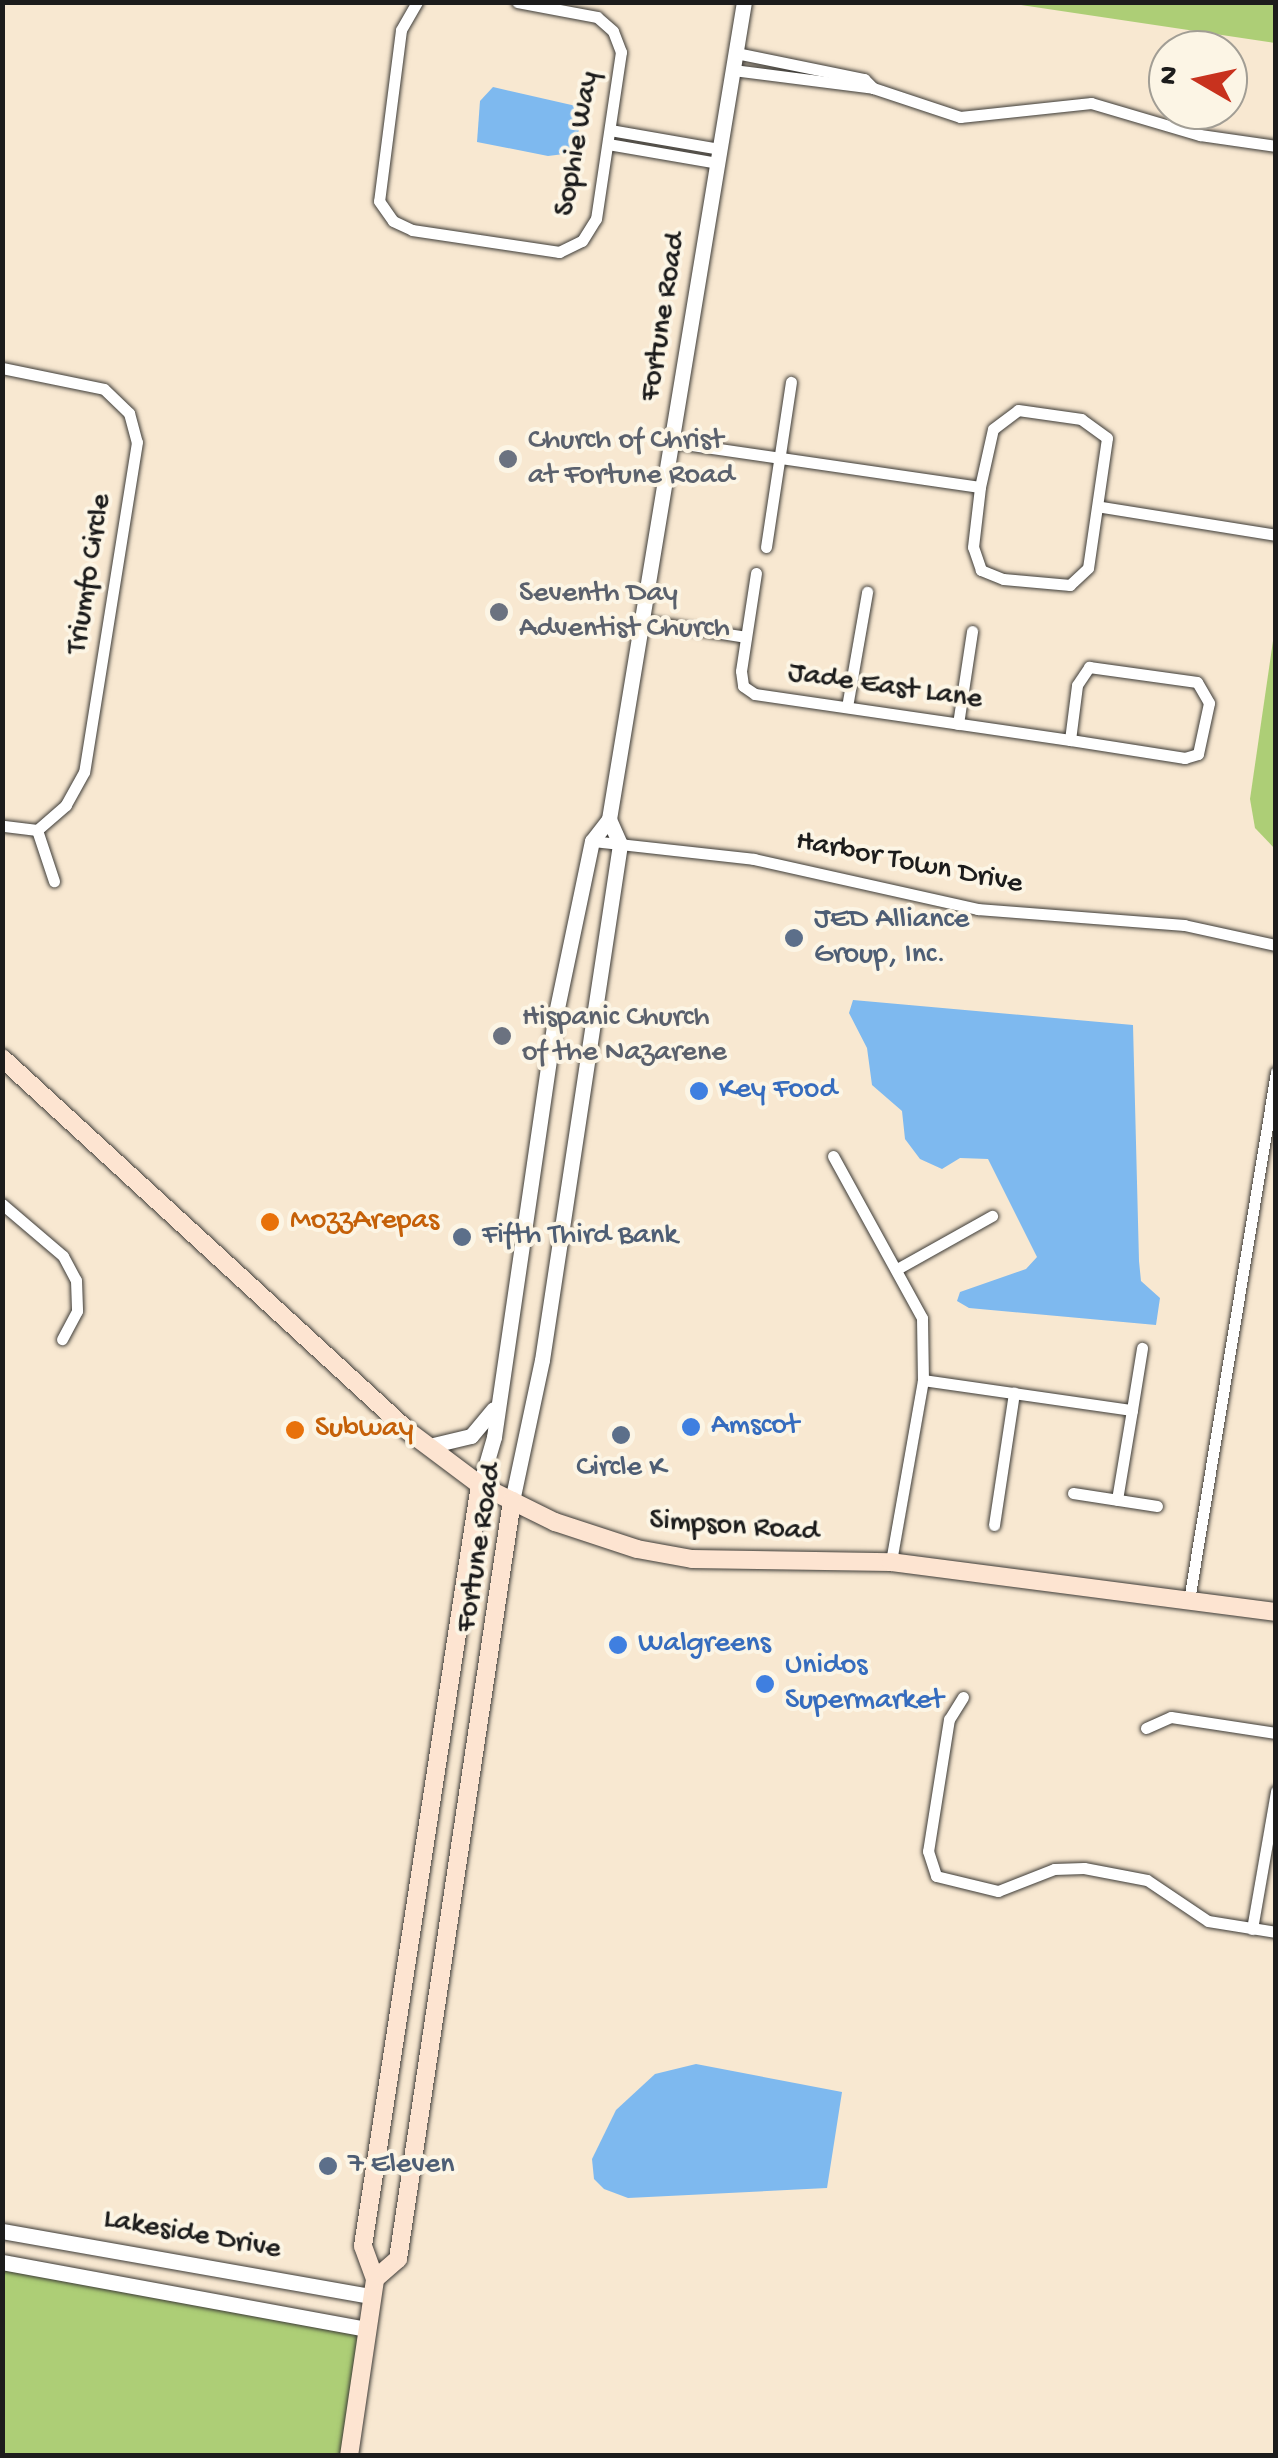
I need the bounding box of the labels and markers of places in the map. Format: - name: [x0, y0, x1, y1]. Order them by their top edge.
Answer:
- place label: Church of Christ at Fortune Road: [528, 424, 734, 494]
- marker: Church of Christ at Fortune Road: [497, 448, 519, 470]
- place label: Seventh Day Adventist Church: [519, 577, 730, 648]
- marker: Seventh Day Adventist Church: [488, 601, 510, 623]
- place label: JED Alliance Group, Inc.: [814, 903, 969, 974]
- marker: JED Alliance Group, Inc.: [783, 927, 805, 949]
- place label: Hispanic Church of the Nazarene: [522, 1001, 727, 1072]
- marker: Hispanic Church of the Nazarene: [491, 1025, 513, 1047]
- place label: Key Food: [719, 1073, 837, 1109]
- marker: Key Food: [688, 1080, 710, 1102]
- place label: MozzArepas: [290, 1204, 439, 1240]
- marker: MozzArepas: [259, 1211, 281, 1233]
- place label: Fifth Third Bank: [482, 1219, 678, 1255]
- marker: Fifth Third Bank: [451, 1226, 473, 1248]
- place label: Amscot: [711, 1409, 799, 1445]
- place label: Subway: [315, 1412, 413, 1448]
- marker: Amscot: [680, 1416, 702, 1438]
- marker: Subway: [284, 1419, 306, 1441]
- marker: Circle K: [610, 1424, 632, 1446]
- place label: Circle K: [576, 1451, 666, 1487]
- place label: Walgreens: [638, 1627, 771, 1663]
- marker: Walgreens: [607, 1634, 629, 1656]
- place label: Unidos Supermarket: [785, 1649, 944, 1720]
- marker: Unidos Supermarket: [754, 1673, 776, 1695]
- place label: 7 Eleven: [348, 2148, 454, 2184]
- marker: 7 Eleven: [317, 2155, 339, 2177]

